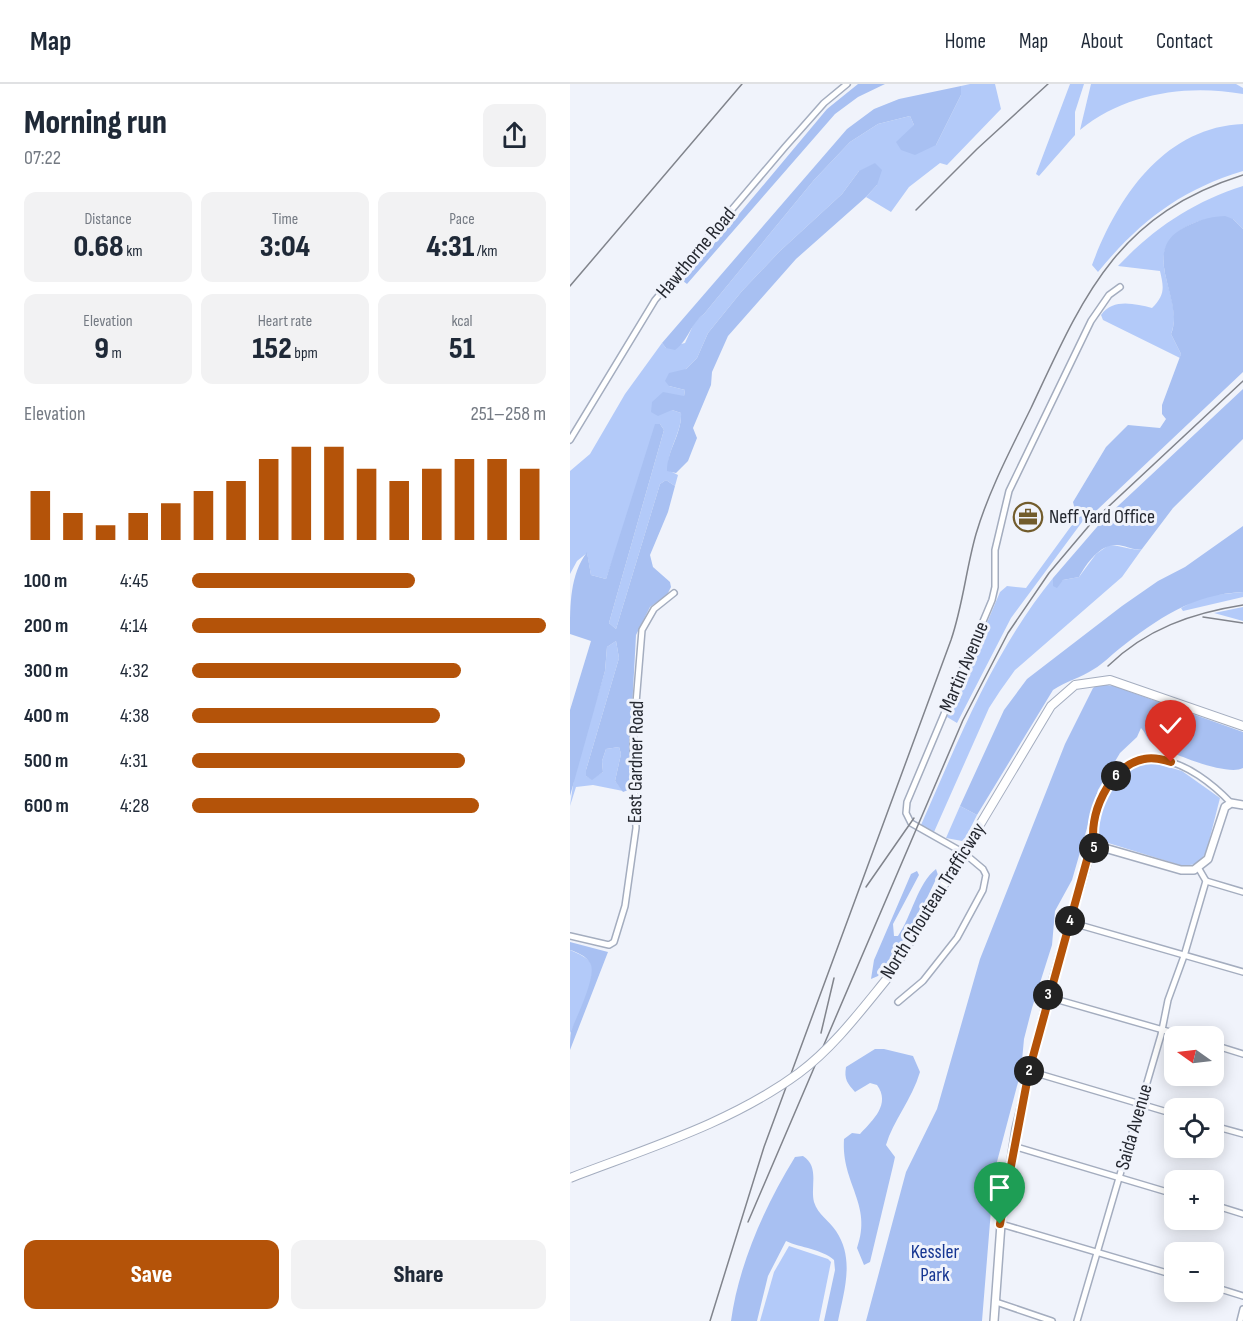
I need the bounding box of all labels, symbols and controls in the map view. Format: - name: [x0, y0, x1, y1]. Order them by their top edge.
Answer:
- text: Map: [30, 25, 71, 58]
- text: Home: [945, 29, 986, 54]
- text: Map: [1019, 29, 1048, 54]
- text: About: [1081, 29, 1123, 54]
- text: Contact: [1156, 29, 1213, 54]
- text: Morning run: [24, 103, 167, 143]
- button: share: [483, 104, 546, 167]
- text: 07:22: [24, 146, 61, 170]
- street label: Hawthorne Road: [651, 203, 741, 303]
- text: Distance: [84, 210, 132, 229]
- text: Time: [272, 210, 298, 229]
- text: Pace: [449, 210, 475, 229]
- text: 0.68: [73, 229, 124, 265]
- text: 3:04: [260, 229, 310, 265]
- text: 4:31: [426, 229, 474, 265]
- text: km: [124, 242, 143, 261]
- text: /km: [474, 242, 498, 261]
- text: Elevation: [83, 312, 133, 331]
- text: Heart rate: [258, 312, 312, 331]
- text: kcal: [451, 312, 473, 331]
- text: 9: [94, 331, 109, 367]
- text: 152: [252, 331, 292, 367]
- text: 51: [449, 331, 475, 367]
- text: m: [109, 344, 122, 363]
- text: bpm: [292, 344, 318, 363]
- text: Elevation: [24, 402, 86, 426]
- text: 251–258 m: [471, 402, 546, 426]
- office icon: Neff Yard Office: [1012, 501, 1044, 533]
- place label: Neff Yard Office: [1049, 505, 1155, 529]
- text: 100 m: [24, 569, 67, 593]
- text: 4:45: [120, 569, 149, 593]
- text: 200 m: [24, 614, 68, 638]
- text: 4:14: [120, 614, 148, 638]
- street label: Martin Avenue: [934, 618, 994, 716]
- text: 300 m: [24, 659, 68, 683]
- text: 4:32: [120, 659, 149, 683]
- pin: [1145, 700, 1196, 762]
- street label: East Gardner Road: [623, 701, 649, 823]
- text: 400 m: [24, 704, 69, 728]
- text: 4:38: [120, 704, 149, 728]
- icon: check: [1154, 709, 1187, 742]
- text: 500 m: [24, 749, 68, 773]
- text: 4:31: [120, 749, 148, 773]
- pin: 6: [1101, 761, 1131, 791]
- text: 6: [1112, 766, 1120, 785]
- text: 600 m: [24, 794, 69, 818]
- text: 4:28: [120, 794, 149, 818]
- street label: North Chouteau Trafficway: [875, 818, 991, 984]
- pin: 5: [1079, 833, 1109, 863]
- text: 5: [1090, 838, 1098, 857]
- pin: 4: [1055, 906, 1085, 936]
- text: 4: [1066, 911, 1074, 930]
- pin: 3: [1033, 980, 1063, 1010]
- text: 3: [1044, 985, 1052, 1004]
- north arrow: [1164, 1026, 1224, 1086]
- map controls: [1164, 1026, 1224, 1302]
- pin: 2: [1014, 1056, 1044, 1086]
- text: 2: [1025, 1061, 1033, 1080]
- street label: Saida Avenue: [1110, 1081, 1158, 1173]
- button: locate: [1164, 1098, 1224, 1158]
- pin: [974, 1162, 1025, 1224]
- button: +: [1164, 1170, 1224, 1230]
- icon: arrive: [983, 1171, 1016, 1204]
- button: Save: [24, 1240, 279, 1309]
- button: Share: [291, 1240, 546, 1309]
- park label: Kessler Park: [911, 1240, 959, 1287]
- button: −: [1164, 1242, 1224, 1302]

